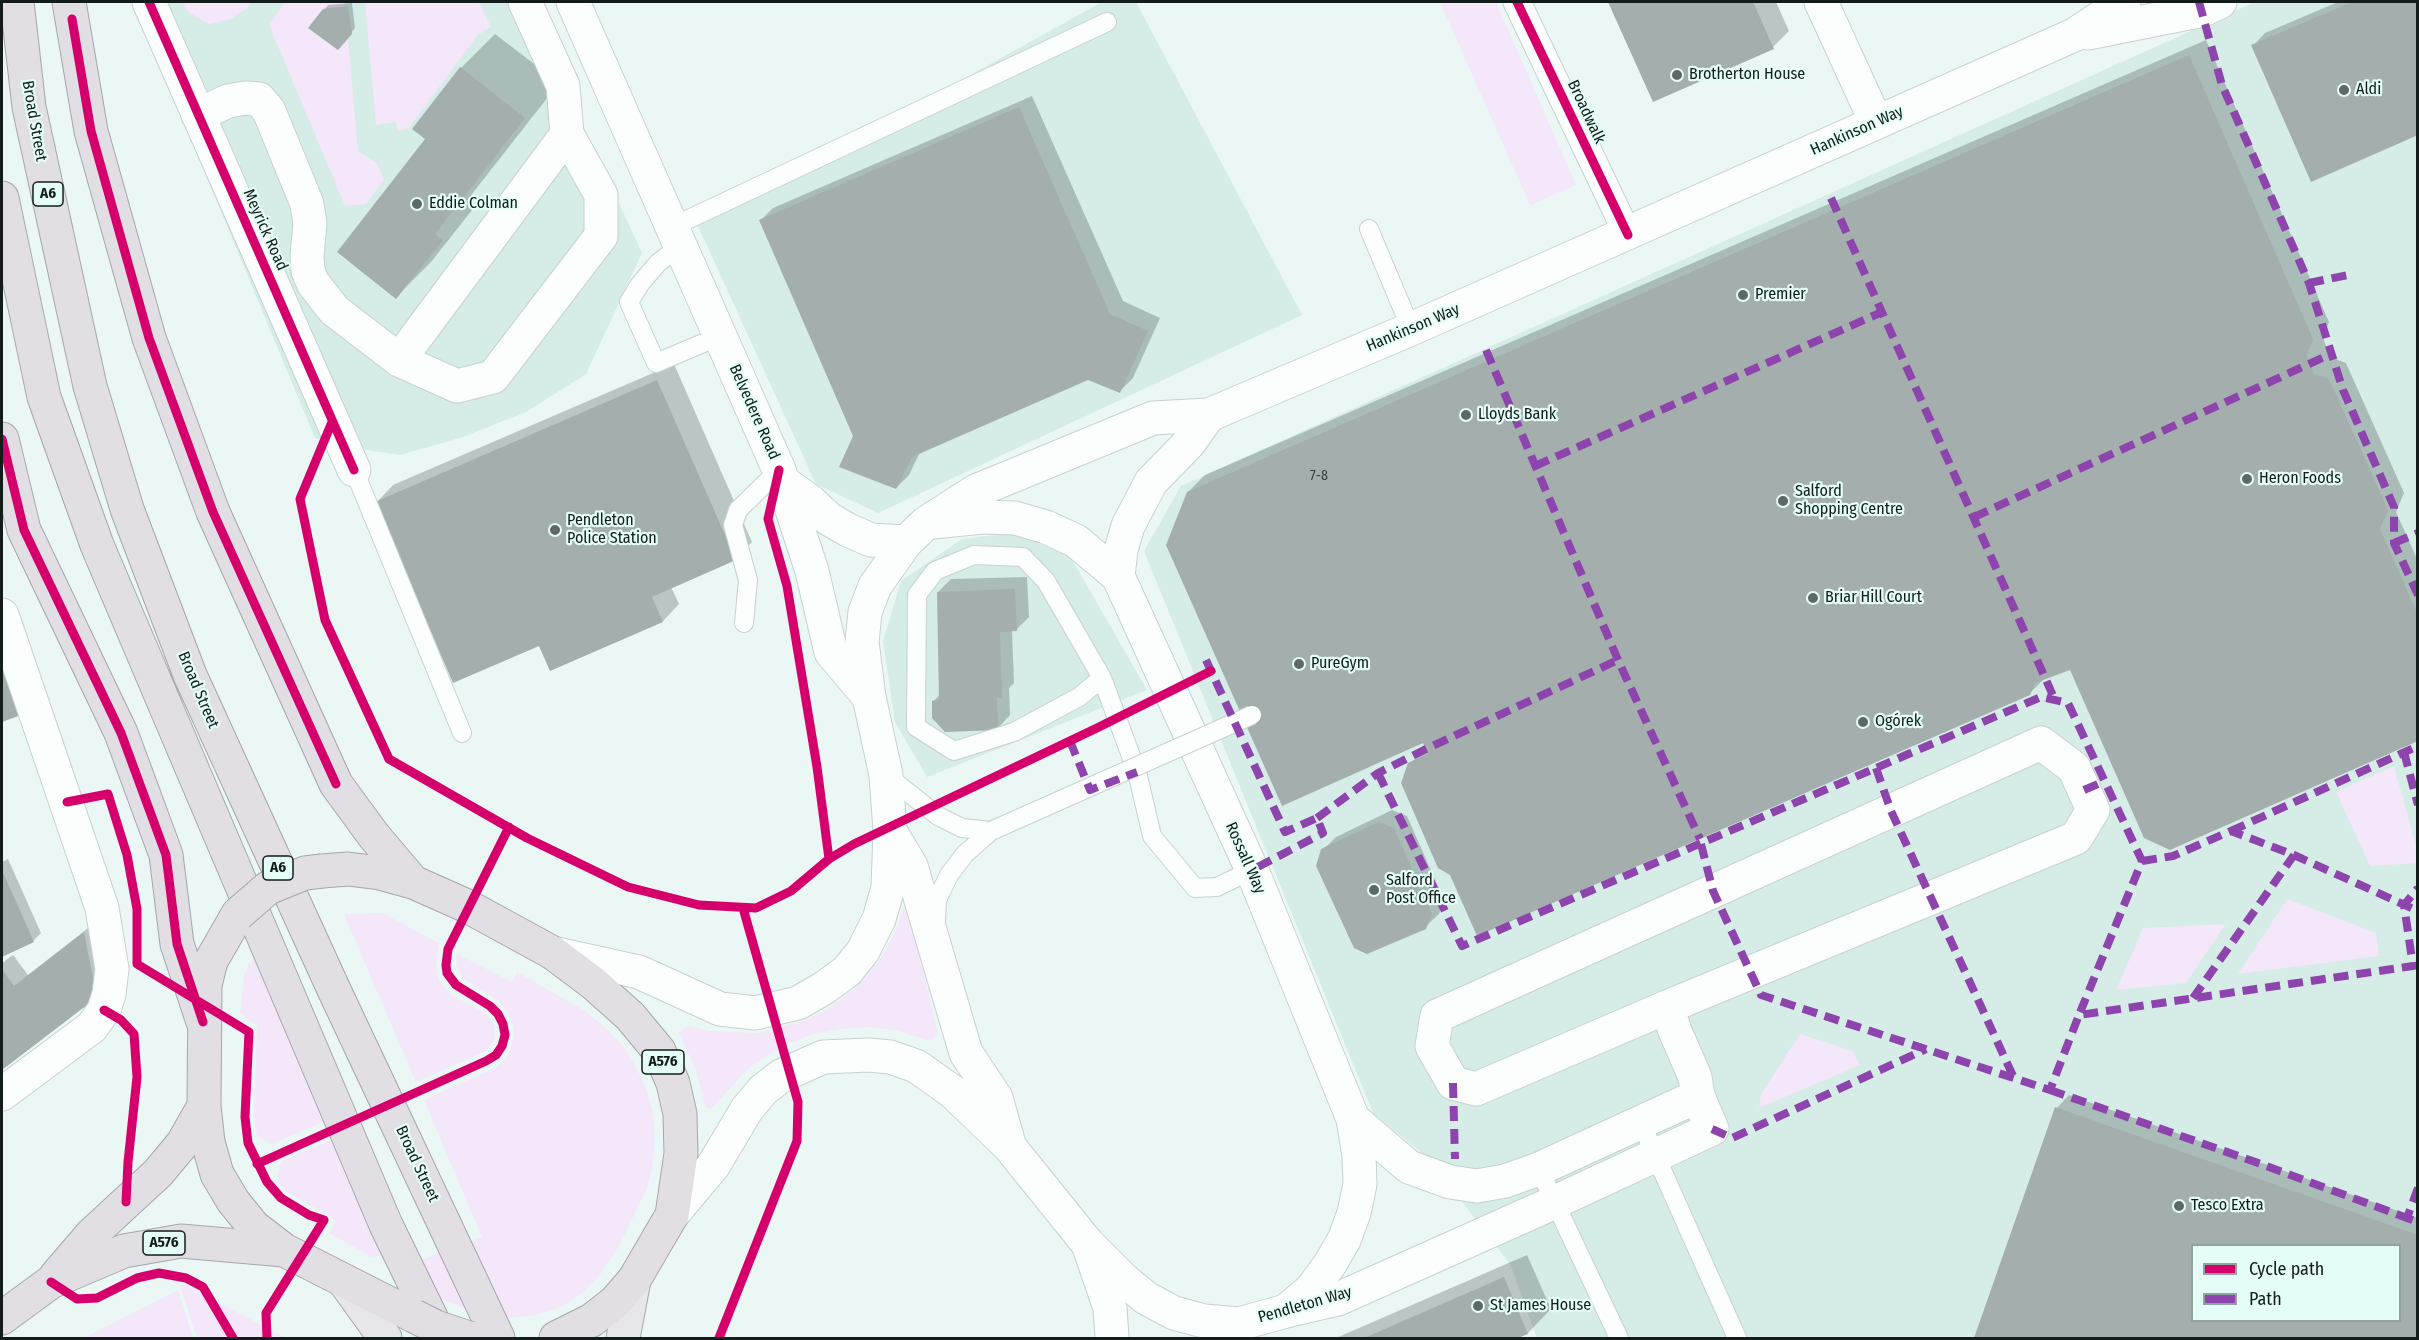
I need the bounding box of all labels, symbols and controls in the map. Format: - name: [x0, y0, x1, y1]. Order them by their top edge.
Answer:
- place label: Brotherton House: [1689, 65, 1805, 85]
- marker: Brotherton House: [1670, 68, 1684, 82]
- street label: Broadwalk: [1563, 77, 1609, 147]
- street label: Broad Street: [17, 79, 51, 163]
- place label: Aldi: [2356, 80, 2381, 100]
- marker: Aldi: [2337, 83, 2351, 97]
- street label: Hankinson Way: [1808, 102, 1906, 160]
- road number: A6: [33, 182, 63, 206]
- street label: Meyrick Road: [238, 186, 292, 274]
- place label: Eddie Colman: [429, 194, 518, 214]
- marker: Eddie Colman: [410, 197, 424, 211]
- place label: Premier: [1755, 285, 1806, 305]
- marker: Premier: [1736, 288, 1750, 302]
- street label: Hankinson Way: [1363, 300, 1463, 356]
- street label: Belvedere Road: [724, 361, 784, 463]
- place label: Lloyds Bank: [1478, 405, 1556, 425]
- marker: Lloyds Bank: [1459, 408, 1473, 422]
- house number: 7-8: [1310, 468, 1328, 484]
- place label: Heron Foods: [2259, 469, 2341, 489]
- marker: Heron Foods: [2240, 472, 2254, 486]
- place label: Salford Shopping Centre: [1795, 482, 1903, 520]
- marker: Salford Shopping Centre: [1776, 494, 1790, 508]
- place label: Pendleton Police Station: [567, 511, 657, 549]
- marker: Pendleton Police Station: [548, 523, 562, 537]
- place label: Briar Hill Court: [1825, 588, 1922, 608]
- marker: Briar Hill Court: [1806, 591, 1820, 605]
- street label: Broad Street: [173, 649, 223, 731]
- place label: PureGym: [1311, 654, 1369, 674]
- marker: PureGym: [1292, 657, 1306, 671]
- place label: Ogórek: [1875, 712, 1921, 732]
- marker: Ogórek: [1856, 715, 1870, 729]
- street label: Rossall Way: [1221, 819, 1269, 897]
- road number: A6: [263, 856, 293, 880]
- place label: Salford Post Office: [1386, 871, 1456, 909]
- marker: Salford Post Office: [1367, 883, 1381, 897]
- road number: A576: [642, 1050, 684, 1074]
- street label: Broad Street: [391, 1123, 443, 1205]
- place label: Tesco Extra: [2191, 1196, 2264, 1216]
- marker: Tesco Extra: [2172, 1199, 2186, 1213]
- road number: A576: [143, 1231, 185, 1255]
- legend: [2191, 1244, 2401, 1322]
- text: Cycle path: [2249, 1258, 2324, 1280]
- street label: Pendleton Way: [1256, 1282, 1354, 1328]
- text: Path: [2249, 1288, 2282, 1310]
- place label: St James House: [1490, 1296, 1591, 1316]
- marker: St James House: [1471, 1299, 1485, 1313]

